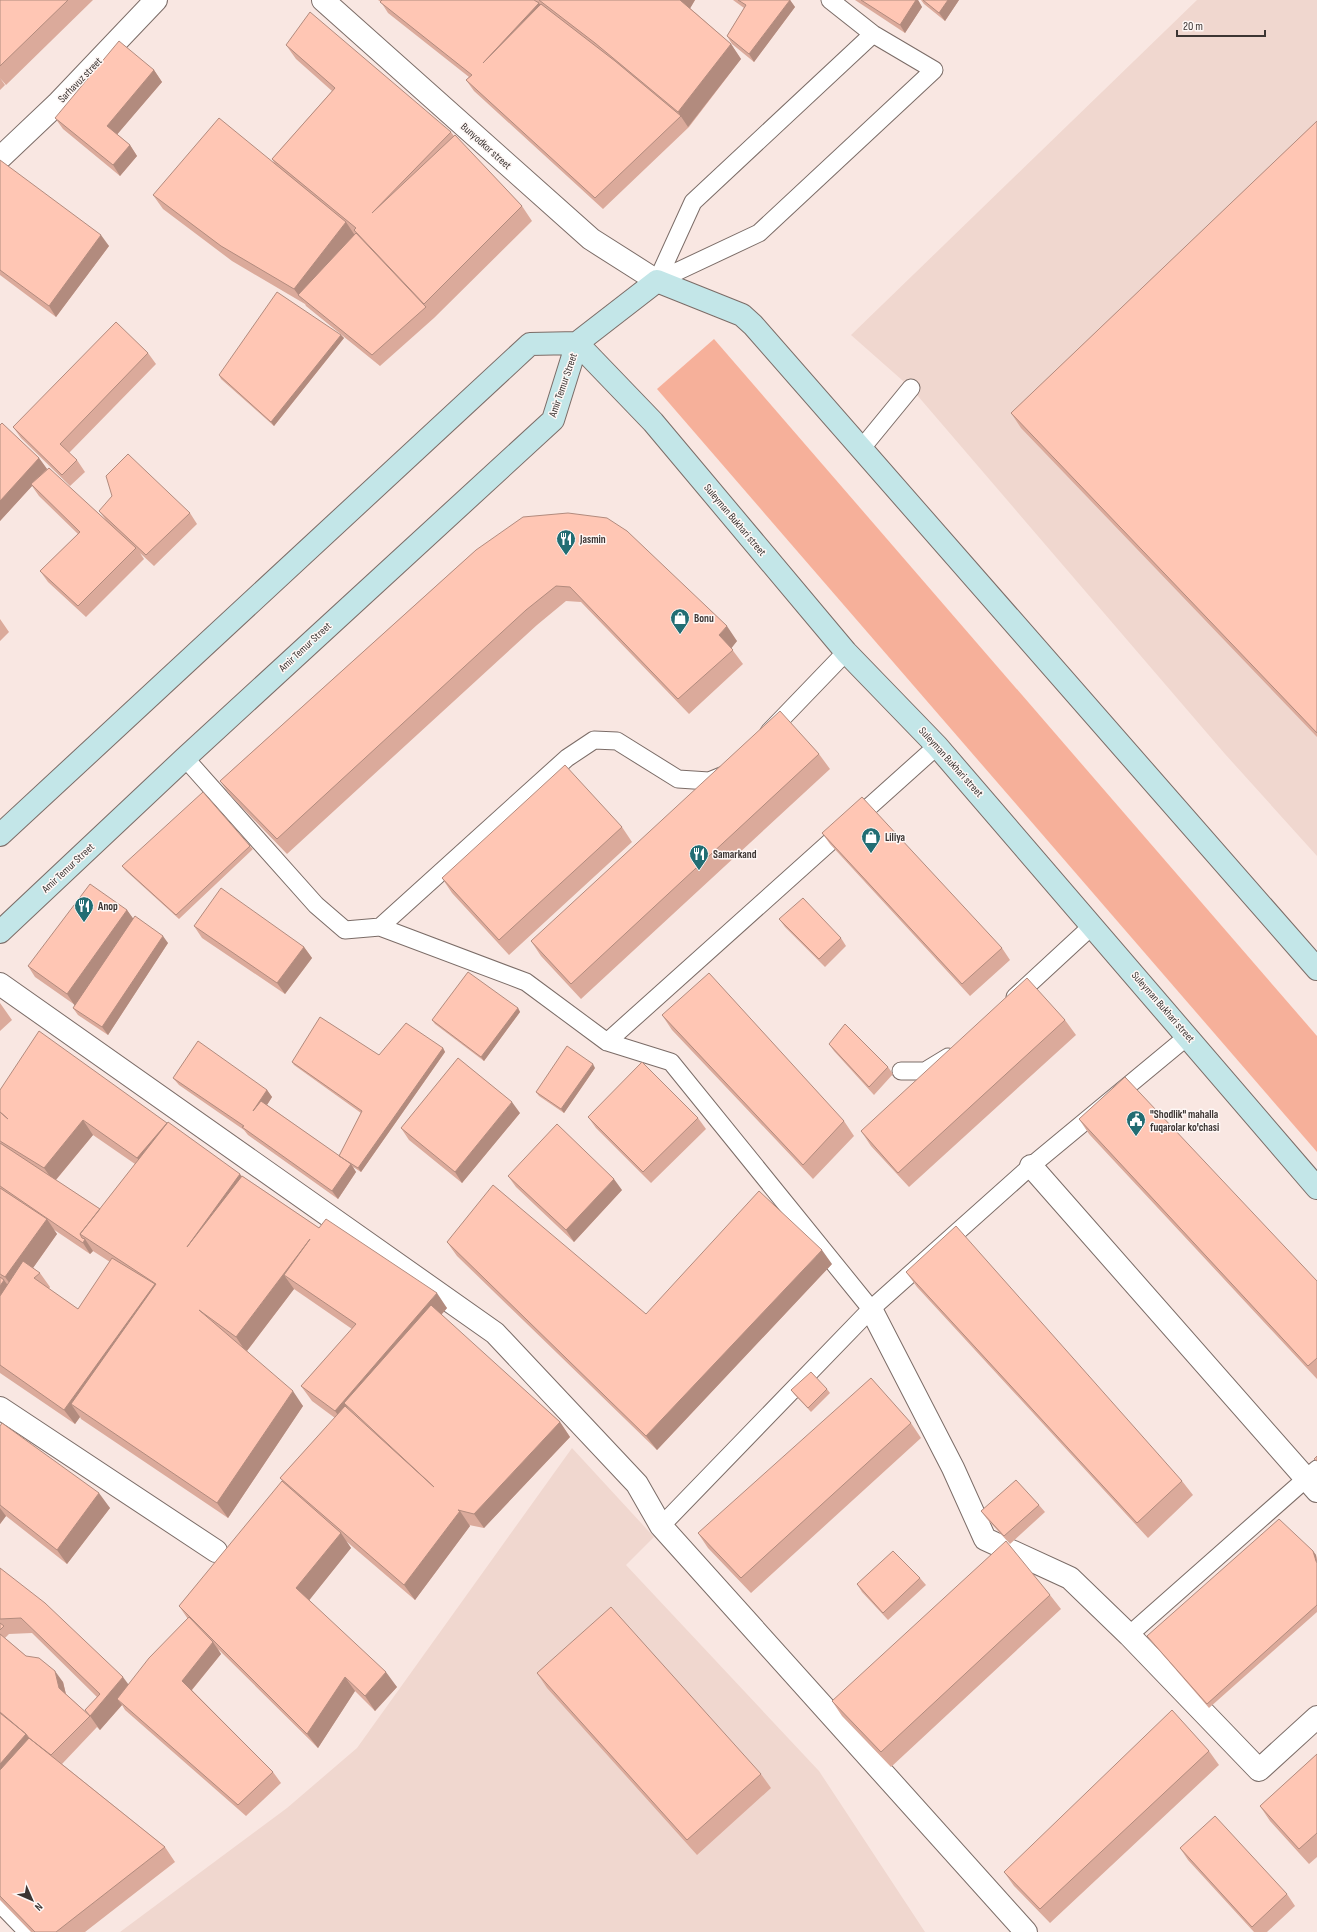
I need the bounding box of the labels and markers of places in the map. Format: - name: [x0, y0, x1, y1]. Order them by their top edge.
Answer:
- restaurant icon: Jasmin: [555, 528, 577, 556]
- place label: Jasmin: [579, 533, 606, 546]
- shop icon: Bonu: [669, 607, 691, 635]
- place label: Bonu: [694, 612, 714, 625]
- shop icon: Liliya: [860, 826, 882, 854]
- place label: Liliya: [885, 831, 906, 844]
- restaurant icon: Samarkand: [688, 843, 710, 871]
- place label: Samarkand: [713, 848, 757, 861]
- restaurant icon: Anop: [73, 895, 95, 923]
- place label: Anop: [97, 900, 118, 913]
- place label: "Shodlik" mahalla fuqarolar ko'chasi: [1150, 1108, 1219, 1134]
- public building icon: "Shodlik" mahalla fuqarolar ko'chasi: [1125, 1109, 1147, 1137]

